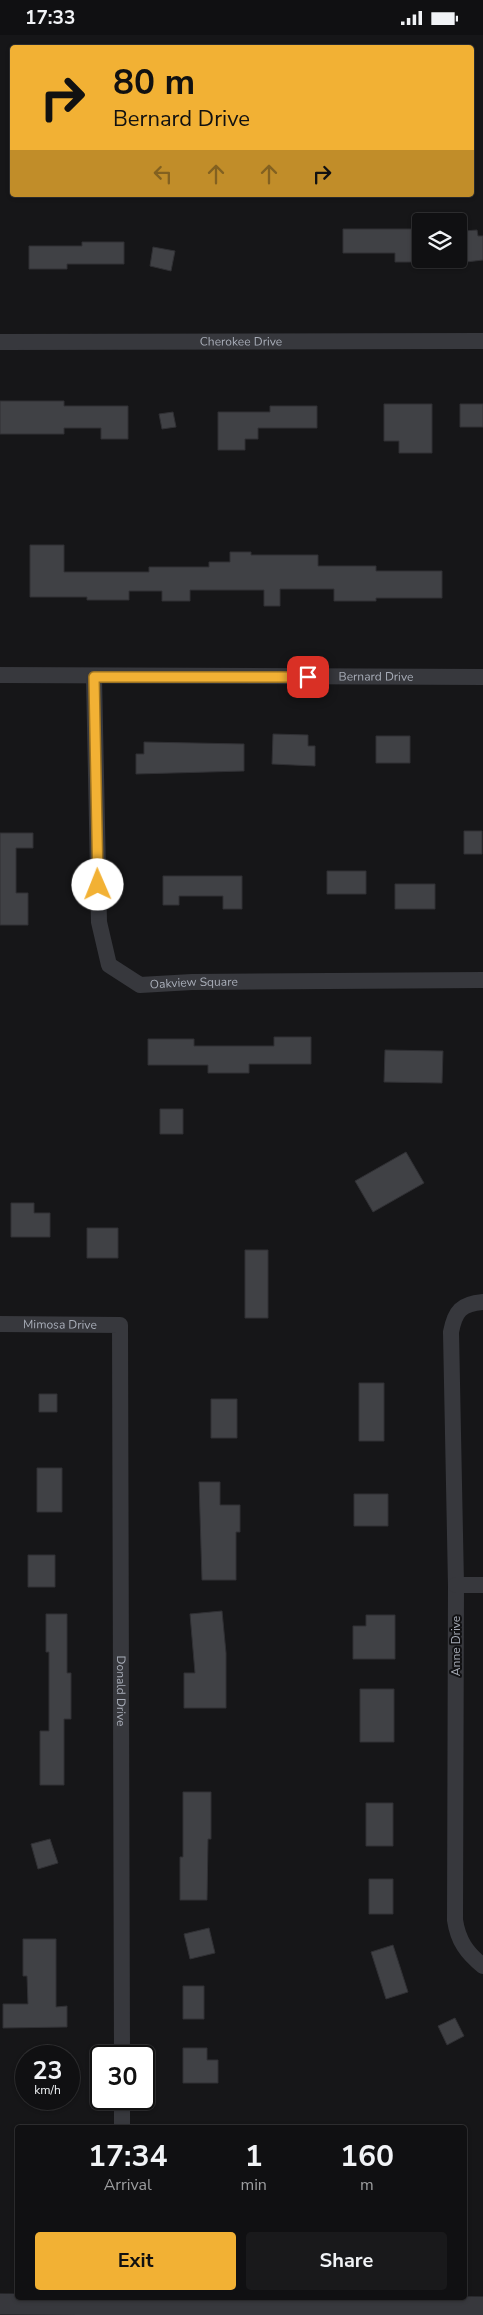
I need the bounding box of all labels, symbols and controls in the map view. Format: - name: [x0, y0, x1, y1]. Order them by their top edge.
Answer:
- text: 17:33: [25, 5, 75, 31]
- text: 80 m: [113, 59, 195, 106]
- icon: right: [30, 65, 95, 130]
- text: Bernard Drive: [113, 104, 250, 134]
- icon: left: [149, 160, 177, 188]
- icon: ahead: [202, 160, 230, 188]
- icon: ahead: [255, 160, 283, 188]
- icon: right: [308, 160, 336, 188]
- map controls: [412, 213, 467, 268]
- button: layers: [412, 213, 467, 268]
- street label: Cherokee Drive: [200, 333, 282, 350]
- pin: [287, 656, 329, 698]
- icon: arrive: [294, 663, 322, 691]
- street label: Bernard Drive: [339, 668, 413, 685]
- position arrow: [71, 858, 123, 910]
- street label: Oakview Square: [149, 974, 238, 992]
- street label: Mimosa Drive: [23, 1316, 97, 1333]
- street label: Anne Drive: [448, 1616, 464, 1676]
- street label: Donald Drive: [113, 1656, 129, 1726]
- speed limit sign: 30: [90, 2045, 155, 2110]
- text: 23: [32, 2054, 63, 2088]
- text: km/h: [34, 2082, 61, 2098]
- text: 17:34: [88, 2136, 167, 2177]
- text: 1: [245, 2136, 263, 2177]
- text: 160: [340, 2136, 394, 2177]
- text: Arrival: [104, 2174, 152, 2196]
- text: min: [240, 2174, 267, 2196]
- text: m: [360, 2174, 374, 2196]
- button: Exit: [35, 2232, 236, 2290]
- button: Share: [246, 2232, 447, 2290]

